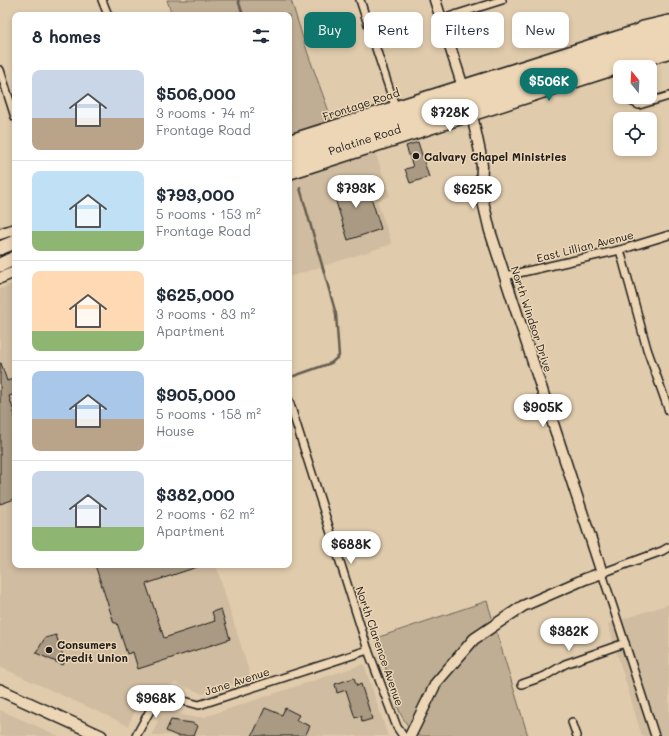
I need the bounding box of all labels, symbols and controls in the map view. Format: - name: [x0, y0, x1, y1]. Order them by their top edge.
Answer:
- chip: Buy: [304, 12, 356, 48]
- chip: Rent: [364, 12, 423, 48]
- chip: Filters: [431, 12, 504, 48]
- chip: New: [512, 12, 569, 48]
- text: 8 homes: [32, 25, 101, 47]
- icon: filters: [250, 25, 272, 47]
- north arrow: [613, 60, 657, 104]
- map controls: [613, 60, 657, 156]
- pin: $506K: [521, 68, 577, 102]
- text: $506K: [529, 72, 569, 89]
- text: $506,000: [156, 82, 236, 104]
- street label: Frontage Road: [321, 84, 401, 124]
- icon: home: [64, 86, 112, 134]
- pin: $728K: [422, 99, 478, 133]
- text: $728K: [430, 103, 470, 120]
- text: 3 rooms · 74 m²: [156, 104, 255, 121]
- button: locate: [613, 112, 657, 156]
- street label: Palatine Road: [326, 120, 402, 158]
- text: Frontage Road: [156, 121, 251, 138]
- place label: Calvary Chapel Ministries: [424, 149, 567, 164]
- marker: Calvary Chapel Ministries: [411, 151, 421, 161]
- pin: $793K: [328, 175, 384, 209]
- pin: $625K: [445, 176, 501, 210]
- text: $793K: [336, 179, 376, 196]
- text: $625K: [453, 180, 493, 197]
- text: $793,000: [156, 183, 234, 205]
- icon: home: [64, 187, 112, 235]
- text: 5 rooms · 153 m²: [156, 205, 261, 222]
- text: Frontage Road: [156, 222, 251, 239]
- street label: East Lillian Avenue: [535, 227, 635, 265]
- street label: North Windsor Drive: [508, 264, 556, 374]
- text: $625,000: [156, 283, 234, 305]
- icon: home: [64, 287, 112, 335]
- text: 3 rooms · 83 m²: [156, 305, 255, 322]
- text: Apartment: [156, 322, 225, 339]
- text: $905,000: [156, 383, 236, 405]
- icon: home: [64, 387, 112, 435]
- pin: $905K: [515, 394, 571, 428]
- text: $905K: [523, 398, 563, 415]
- text: 5 rooms · 158 m²: [156, 405, 261, 422]
- text: House: [156, 422, 194, 439]
- text: $382,000: [156, 483, 235, 505]
- icon: home: [64, 487, 112, 535]
- text: 2 rooms · 62 m²: [156, 505, 255, 522]
- text: Apartment: [156, 522, 225, 539]
- pin: $688K: [323, 531, 379, 565]
- text: $688K: [331, 535, 371, 552]
- street label: North Clarence Avenue: [352, 584, 408, 708]
- pin: $382K: [541, 618, 597, 652]
- text: $382K: [549, 622, 589, 639]
- place label: Consumers Credit Union: [57, 637, 128, 665]
- marker: Consumers Credit Union: [44, 645, 54, 655]
- street label: Jane Avenue: [203, 663, 272, 699]
- pin: $968K: [128, 685, 184, 719]
- text: $968K: [136, 689, 176, 706]

